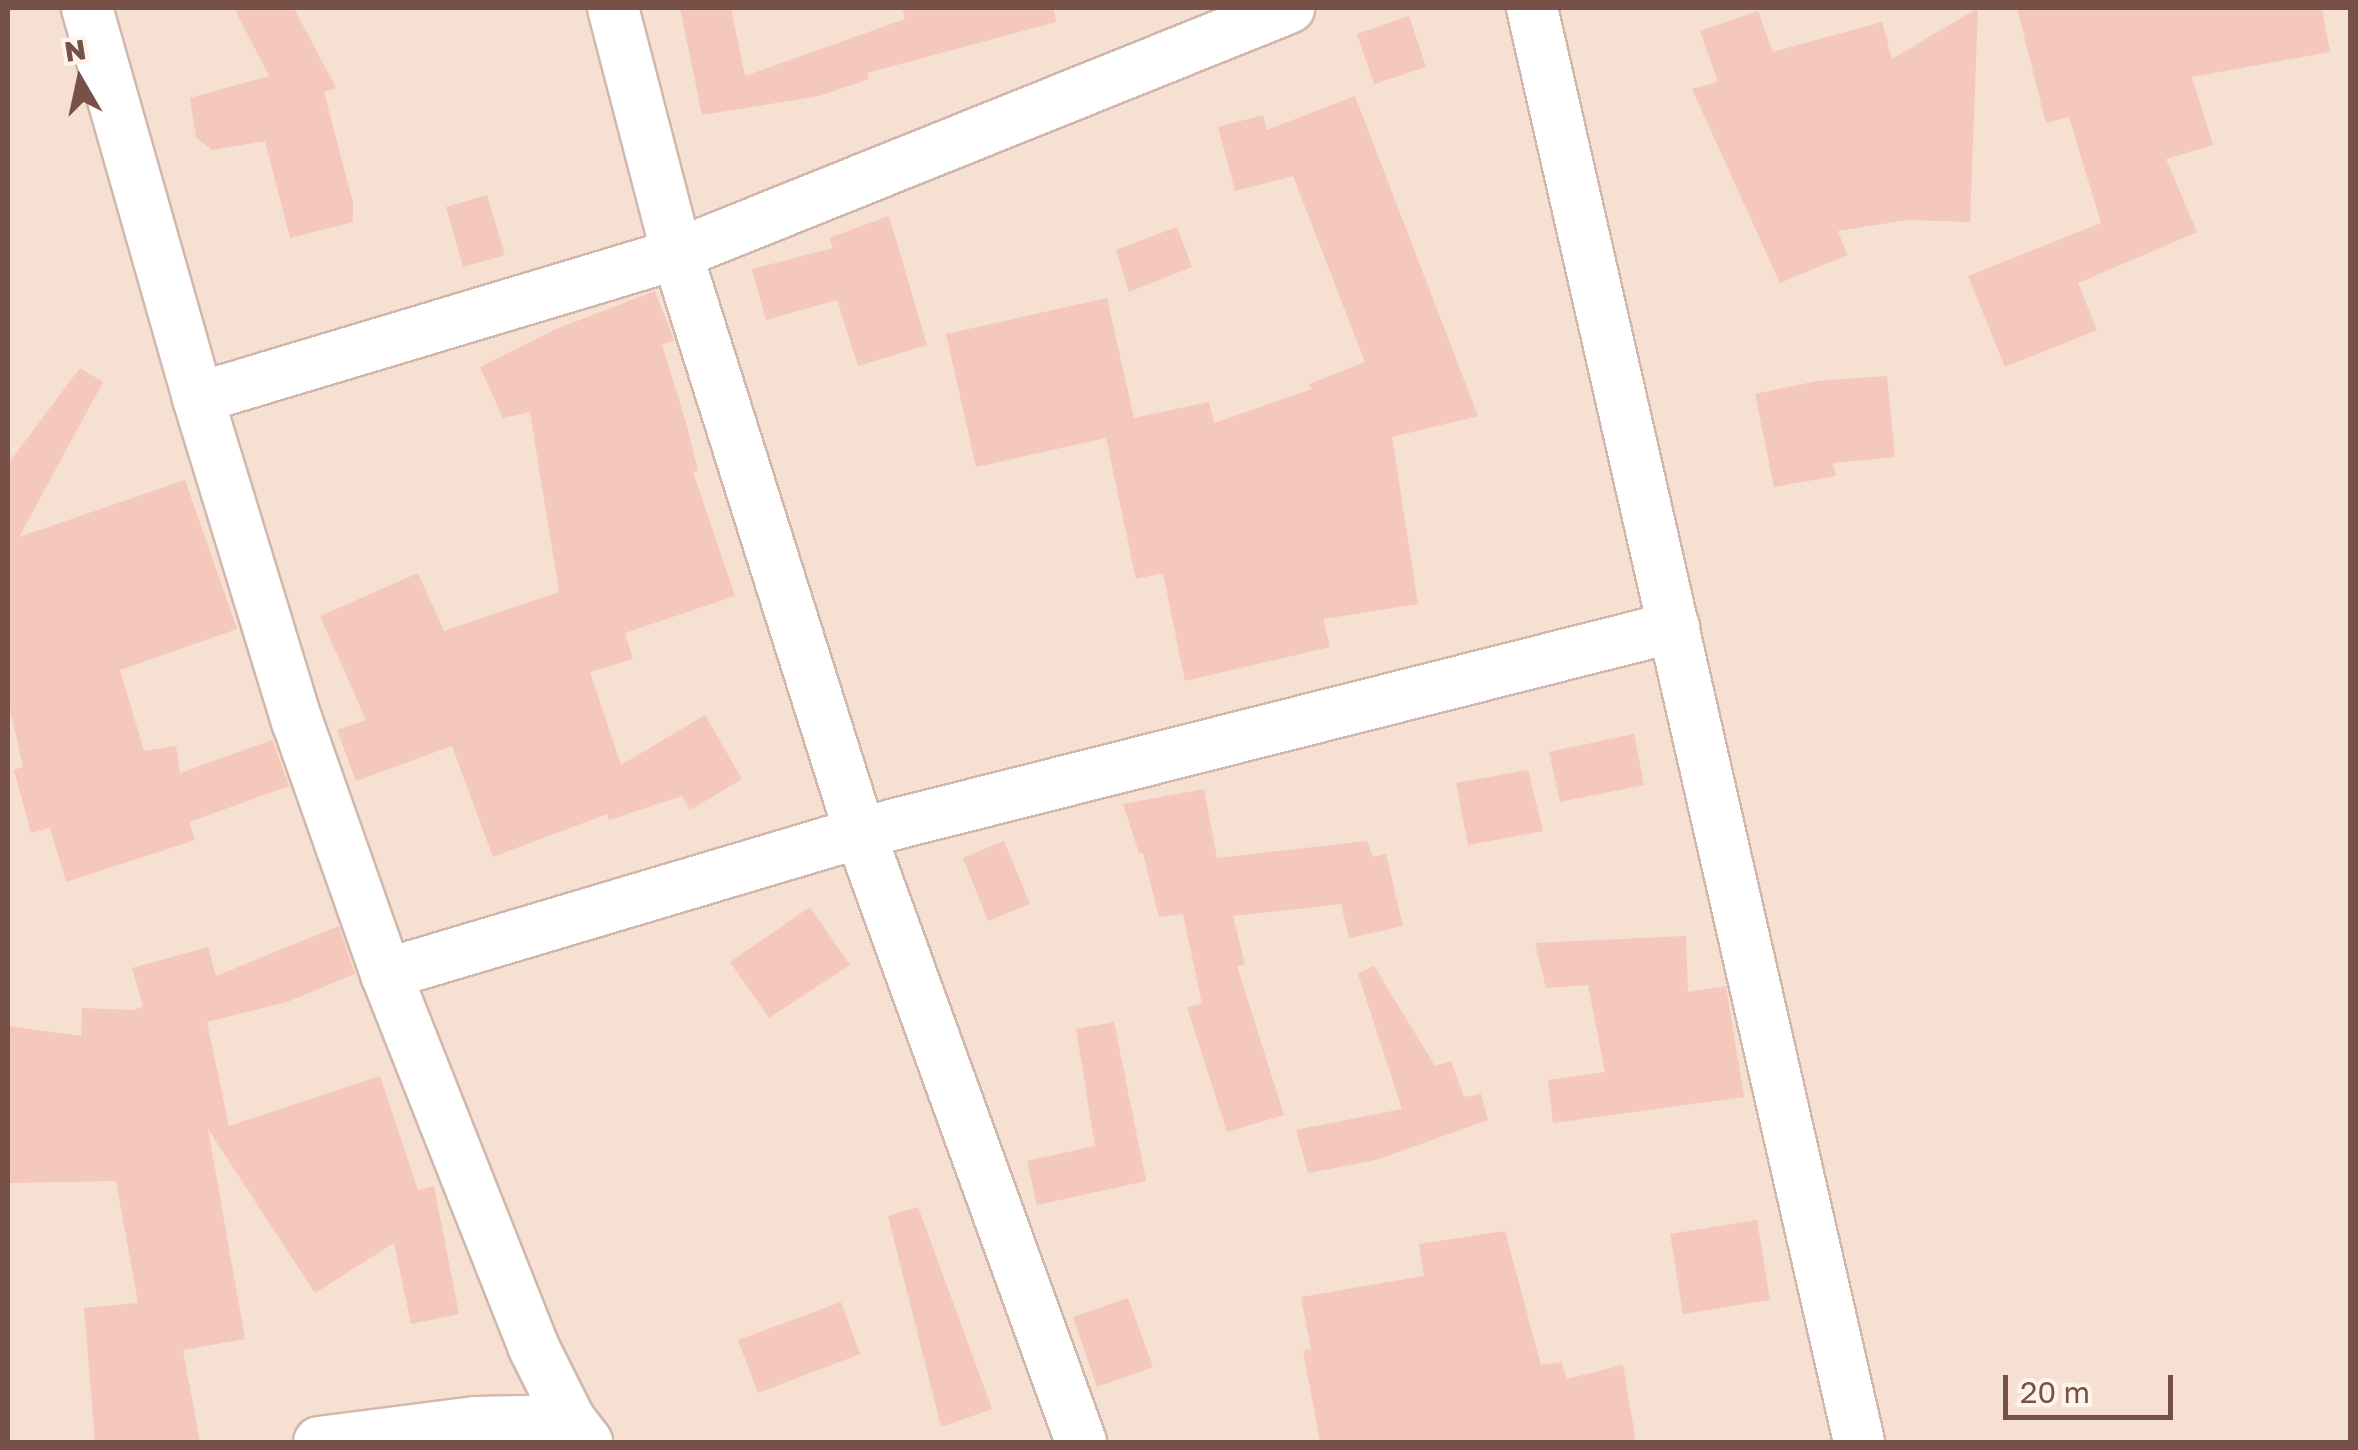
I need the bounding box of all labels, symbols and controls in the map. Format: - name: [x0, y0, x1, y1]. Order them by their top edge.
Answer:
- north arrow: [30, 30, 130, 130]
- text: N: [62, 32, 88, 68]
- scale bar: [2008, 1355, 2178, 1417]
- text: 20 m: [2020, 1374, 2090, 1410]

